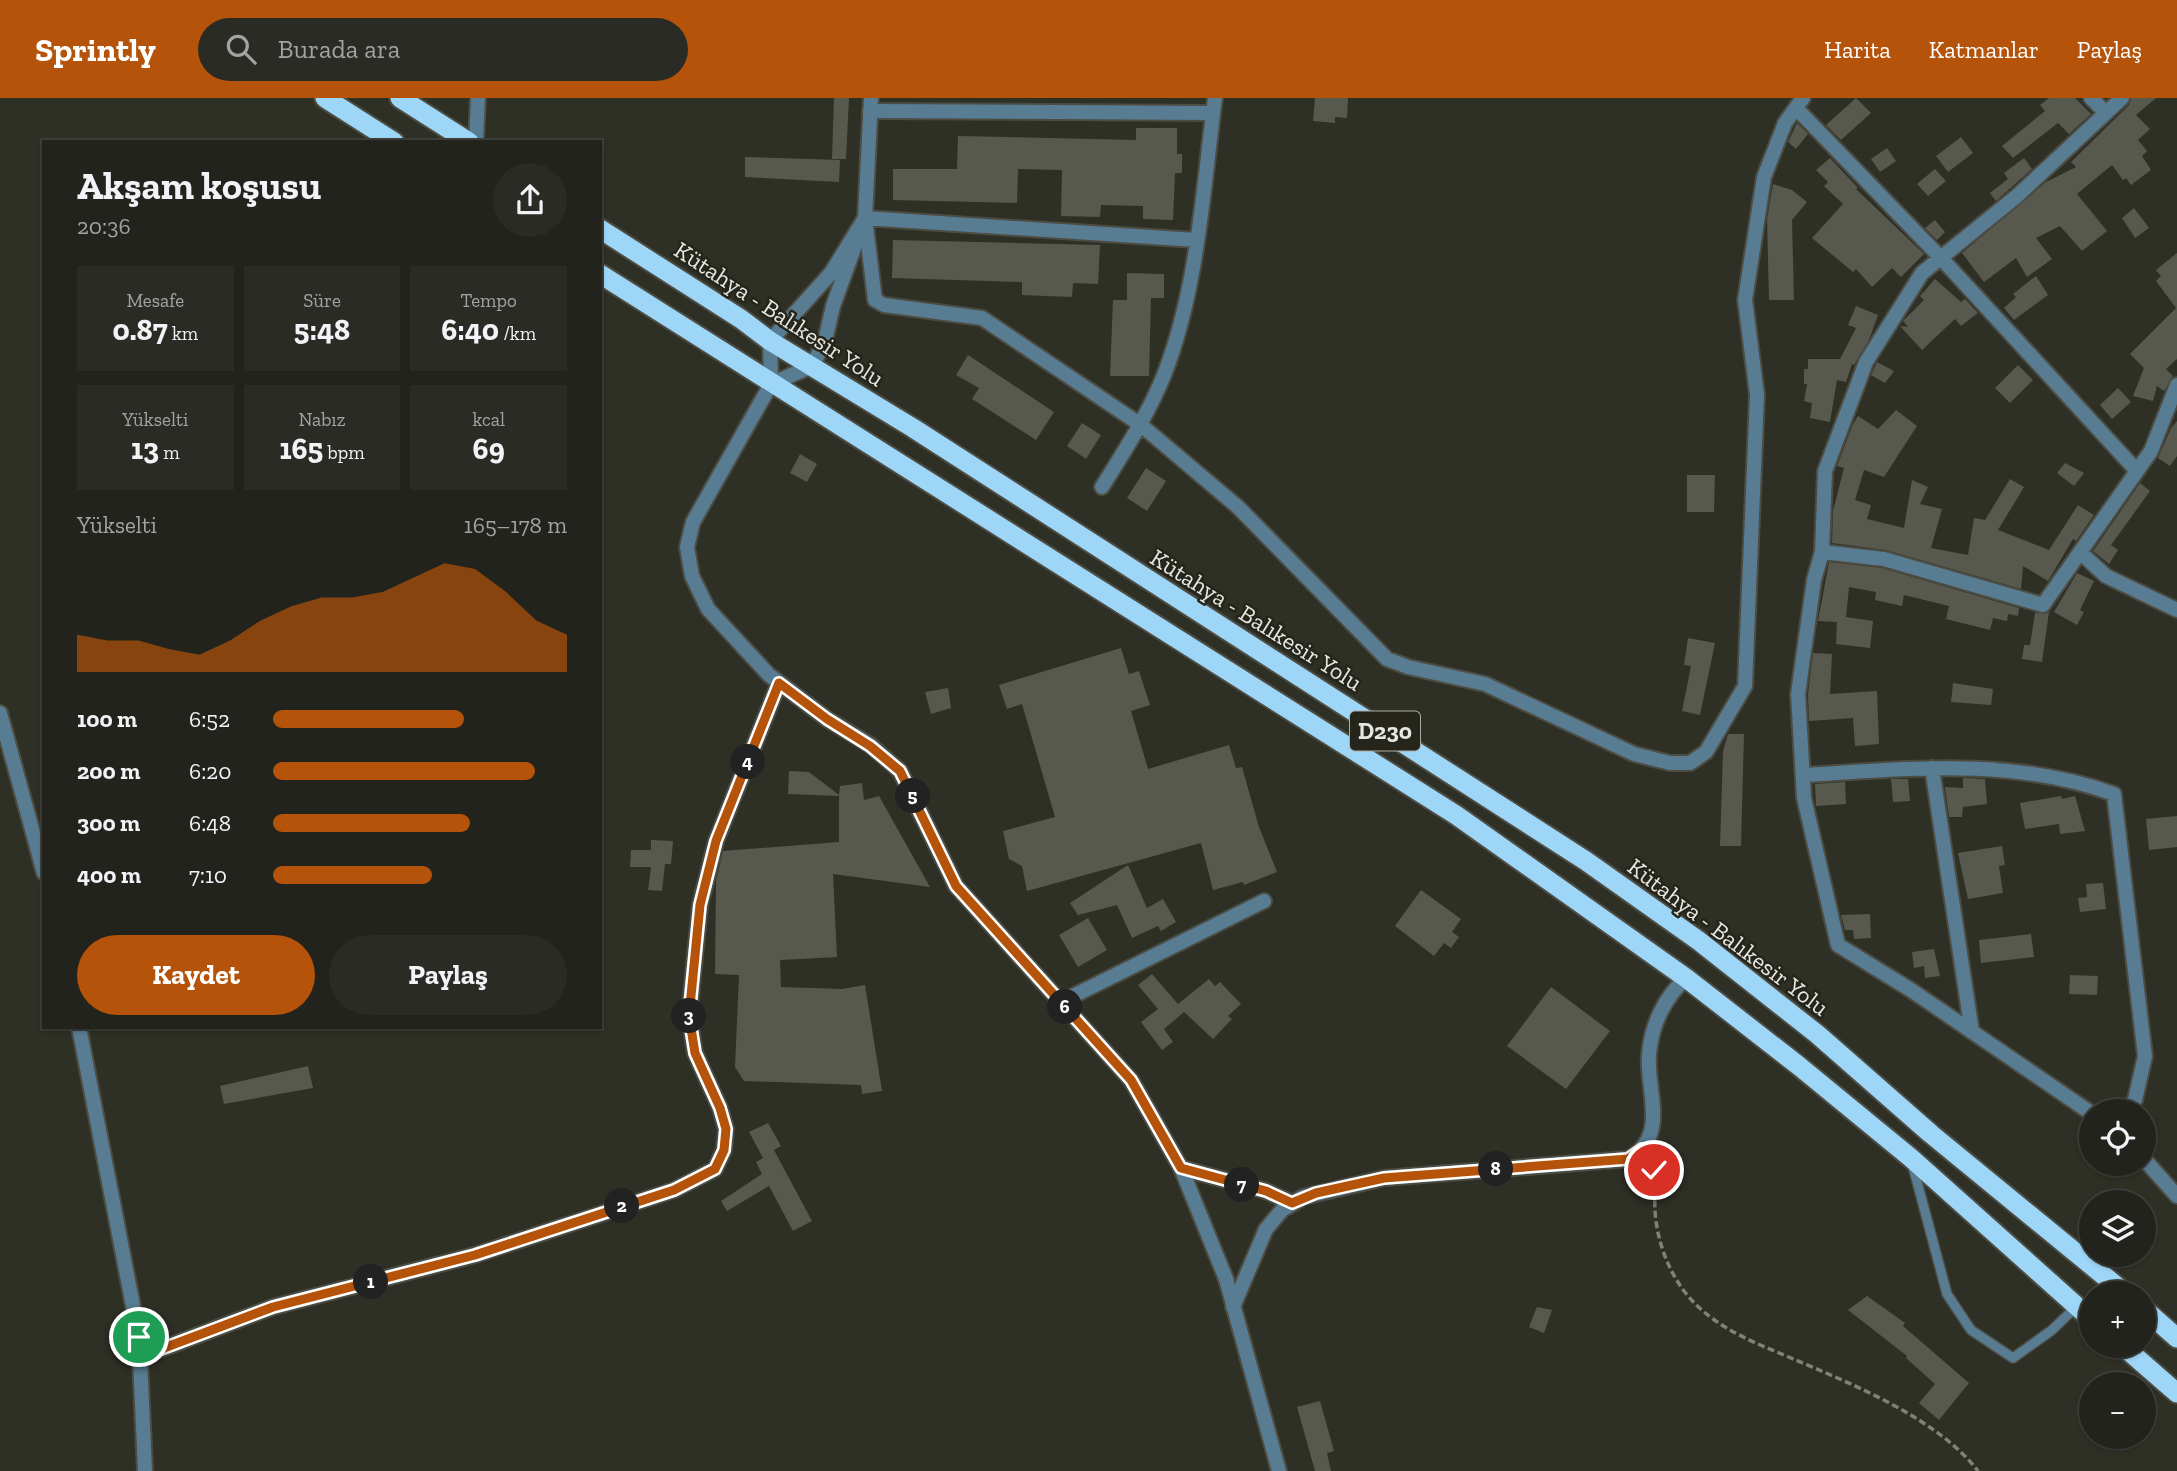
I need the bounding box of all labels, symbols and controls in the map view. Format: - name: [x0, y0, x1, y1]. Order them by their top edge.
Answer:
- search box: [198, 18, 688, 81]
- text: Sprintly: [35, 30, 156, 69]
- icon: search: [222, 30, 260, 68]
- text: Burada ara: [278, 33, 400, 65]
- text: Harita: [1824, 35, 1891, 64]
- text: Katmanlar: [1929, 35, 2039, 64]
- text: Paylaş: [2077, 35, 2142, 64]
- text: Akşam koşusu: [77, 163, 321, 209]
- button: share: [493, 163, 567, 237]
- text: 20:36: [77, 212, 131, 240]
- street label: Kütahya - Balıkesir Yolu: [669, 235, 890, 393]
- text: Mesafe: [127, 289, 184, 312]
- text: Süre: [303, 289, 341, 312]
- text: Tempo: [461, 289, 517, 312]
- text: 0.87: [112, 312, 168, 348]
- text: 5:48: [294, 312, 350, 348]
- text: 6:40: [441, 312, 499, 348]
- text: km: [168, 322, 198, 345]
- text: /km: [499, 322, 536, 345]
- text: Yükselti: [122, 408, 188, 431]
- text: Nabız: [298, 408, 346, 431]
- text: kcal: [472, 408, 505, 431]
- text: 13: [131, 431, 159, 467]
- text: 165: [279, 431, 323, 467]
- text: 69: [473, 431, 505, 467]
- text: m: [159, 441, 180, 464]
- text: bpm: [323, 441, 365, 464]
- text: Yükselti: [77, 511, 157, 539]
- text: 165–178 m: [464, 511, 567, 539]
- street label: Kütahya - Balıkesir Yolu: [1145, 543, 1368, 697]
- text: 100 m: [77, 705, 137, 733]
- text: 6:52: [189, 705, 230, 733]
- road number: D230: [1350, 712, 1420, 750]
- pin: 4: [730, 744, 766, 780]
- text: 4: [742, 750, 753, 773]
- text: 200 m: [77, 757, 140, 785]
- text: 6:20: [189, 757, 231, 785]
- pin: 5: [895, 778, 930, 814]
- text: 5: [908, 784, 917, 807]
- text: 300 m: [77, 809, 140, 837]
- text: 6:48: [189, 809, 231, 837]
- street label: Kütahya - Balıkesir Yolu: [1622, 852, 1835, 1022]
- text: 400 m: [77, 861, 141, 889]
- text: 7:10: [189, 861, 227, 889]
- button: Kaydet: [77, 935, 315, 1015]
- button: Paylaş: [329, 935, 567, 1015]
- pin: 6: [1048, 990, 1082, 1024]
- text: 6: [1059, 995, 1070, 1018]
- pin: 3: [672, 998, 706, 1034]
- text: 3: [683, 1004, 694, 1027]
- map controls: [2079, 1099, 2156, 1449]
- button: locate: [2079, 1099, 2156, 1176]
- pin: [1624, 1140, 1684, 1200]
- icon: check: [1635, 1151, 1673, 1189]
- pin: 8: [1478, 1152, 1514, 1186]
- text: 8: [1490, 1157, 1501, 1180]
- pin: 7: [1224, 1168, 1260, 1202]
- text: 7: [1237, 1173, 1246, 1196]
- pin: 2: [604, 1188, 640, 1224]
- button: layers: [2079, 1190, 2156, 1267]
- text: 2: [616, 1194, 627, 1217]
- pin: 1: [354, 1264, 388, 1300]
- text: 1: [367, 1270, 374, 1293]
- button: +: [2079, 1281, 2156, 1358]
- pin: [109, 1307, 169, 1367]
- icon: arrive: [120, 1318, 158, 1356]
- button: −: [2079, 1372, 2156, 1449]

